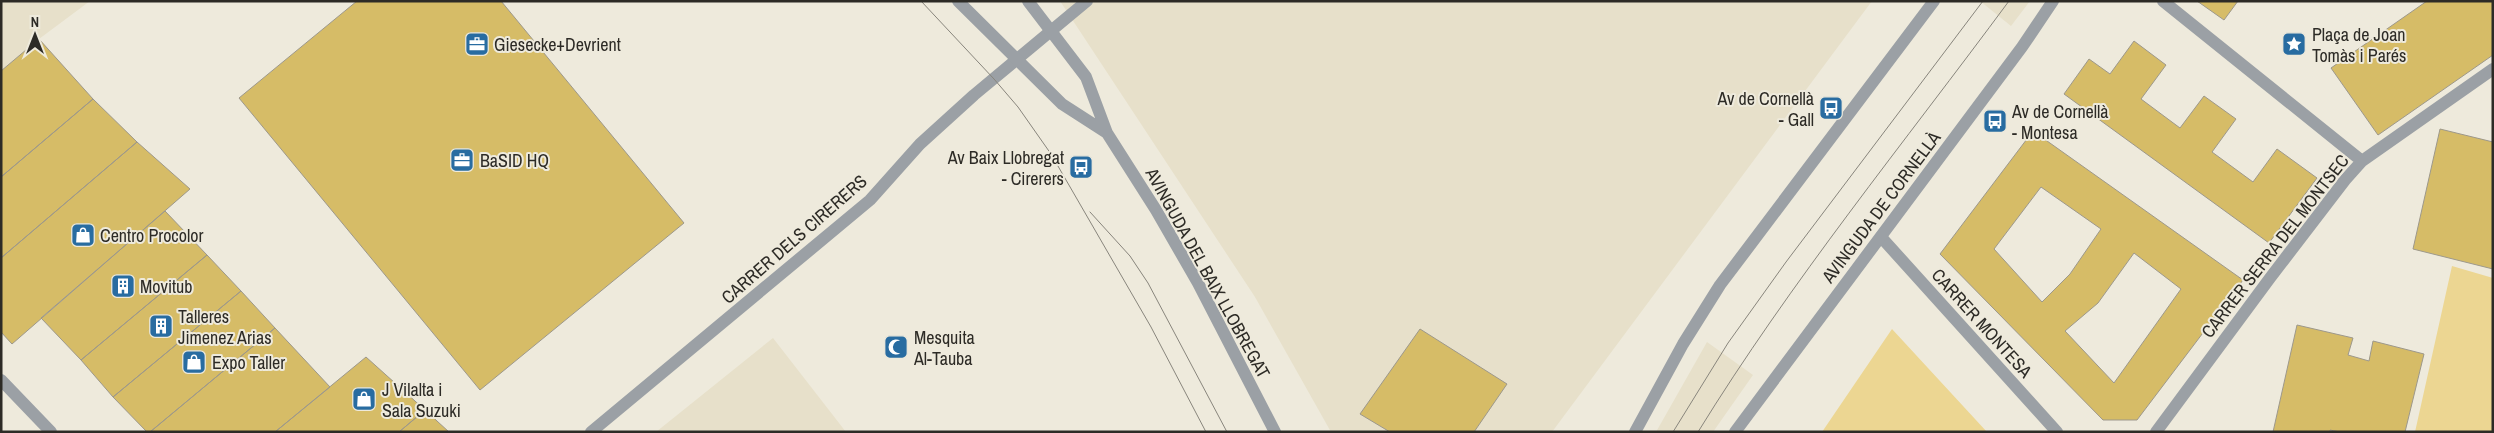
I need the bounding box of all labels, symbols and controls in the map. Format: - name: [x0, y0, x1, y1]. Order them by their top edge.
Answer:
- north arrow: [10, 10, 60, 60]
- text: N: [31, 13, 39, 31]
- place label: Plaça de Joan Tomàs i Parés: [2312, 22, 2406, 68]
- office icon: Giesecke+Devrient: [464, 31, 490, 57]
- place icon: Plaça de Joan Tomàs i Parés: [2281, 31, 2307, 57]
- place label: Giesecke+Devrient: [494, 32, 621, 57]
- place label: Av de Cornellà - Gall: [1716, 86, 1814, 132]
- bus stop icon: Av de Cornellà - Gall: [1818, 95, 1844, 121]
- place label: Av de Cornellà - Montesa: [2011, 99, 2109, 145]
- bus stop icon: Av de Cornellà - Montesa: [1982, 108, 2008, 134]
- street label: AVINGUDA DE CORNELLÀ: [1815, 126, 1946, 289]
- place label: Av Baix Llobregat - Cirerers: [947, 145, 1064, 191]
- office icon: BaSID HQ: [449, 147, 475, 173]
- place label: BaSID HQ: [480, 148, 549, 173]
- street label: CARRER SERRA DEL MONTSEC: [2195, 149, 2355, 343]
- bus stop icon: Av Baix Llobregat - Cirerers: [1068, 154, 1094, 180]
- street label: AVINGUDA DEL BAIX LLOBREGAT: [1139, 162, 1276, 383]
- street label: CARRER DELS CIRERERS: [716, 169, 872, 309]
- shop icon: Centro Procolor: [70, 222, 96, 248]
- place label: Centro Procolor: [100, 223, 203, 248]
- street label: CARRER MONTESA: [1926, 263, 2038, 383]
- building icon: Movitub: [110, 273, 136, 299]
- place label: Movitub: [140, 274, 193, 299]
- place label: Talleres Jimenez Arias: [178, 304, 272, 350]
- building icon: Talleres Jimenez Arias: [148, 313, 174, 339]
- place label: Mesquita Al-Tauba: [913, 325, 975, 371]
- mosque icon: Mesquita Al-Tauba: [883, 334, 909, 360]
- shop icon: Expo Taller: [181, 349, 207, 375]
- place label: Expo Taller: [212, 350, 285, 375]
- place label: J Vilalta i Sala Suzuki: [382, 377, 461, 423]
- shop icon: J Vilalta i Sala Suzuki: [351, 386, 377, 412]

